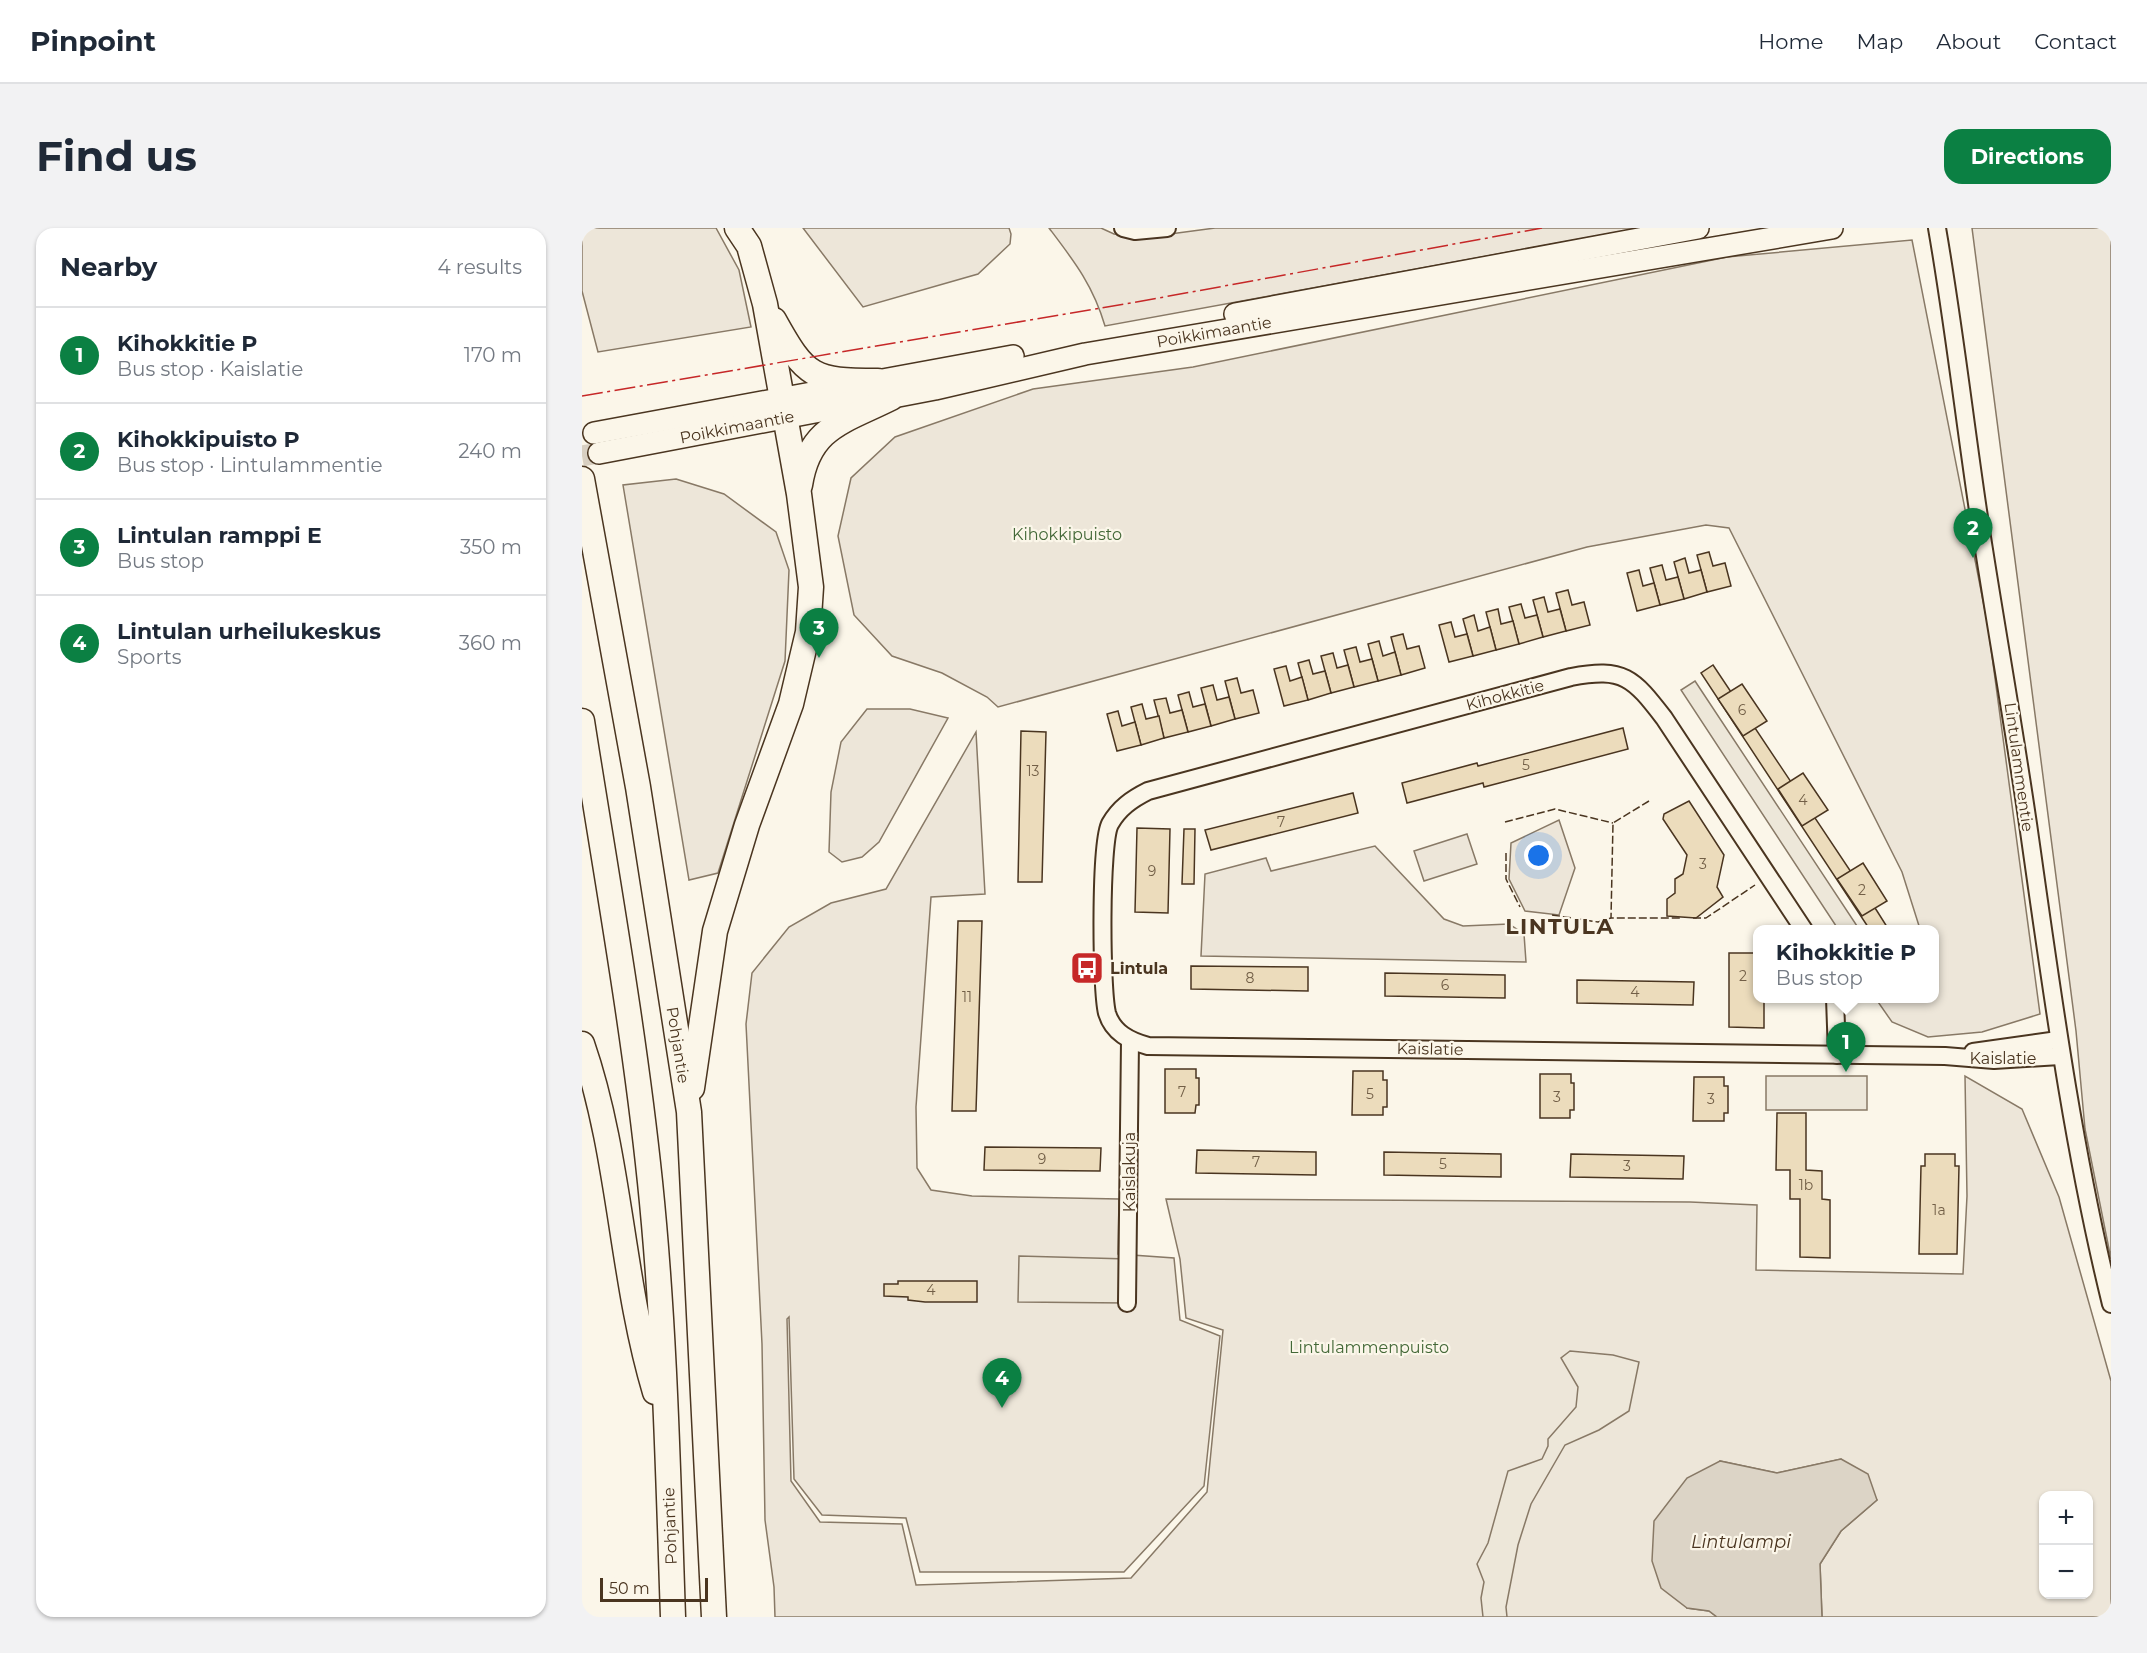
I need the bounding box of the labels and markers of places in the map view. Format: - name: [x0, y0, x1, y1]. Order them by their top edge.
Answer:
- pin: 2: [1954, 508, 1992, 558]
- pin: 3: [800, 608, 838, 658]
- bus stop icon: Lintula: [1069, 950, 1105, 986]
- place label: Lintula: [1110, 959, 1168, 978]
- pin: 1: [1826, 1022, 1866, 1072]
- pin: 4: [982, 1358, 1022, 1408]

